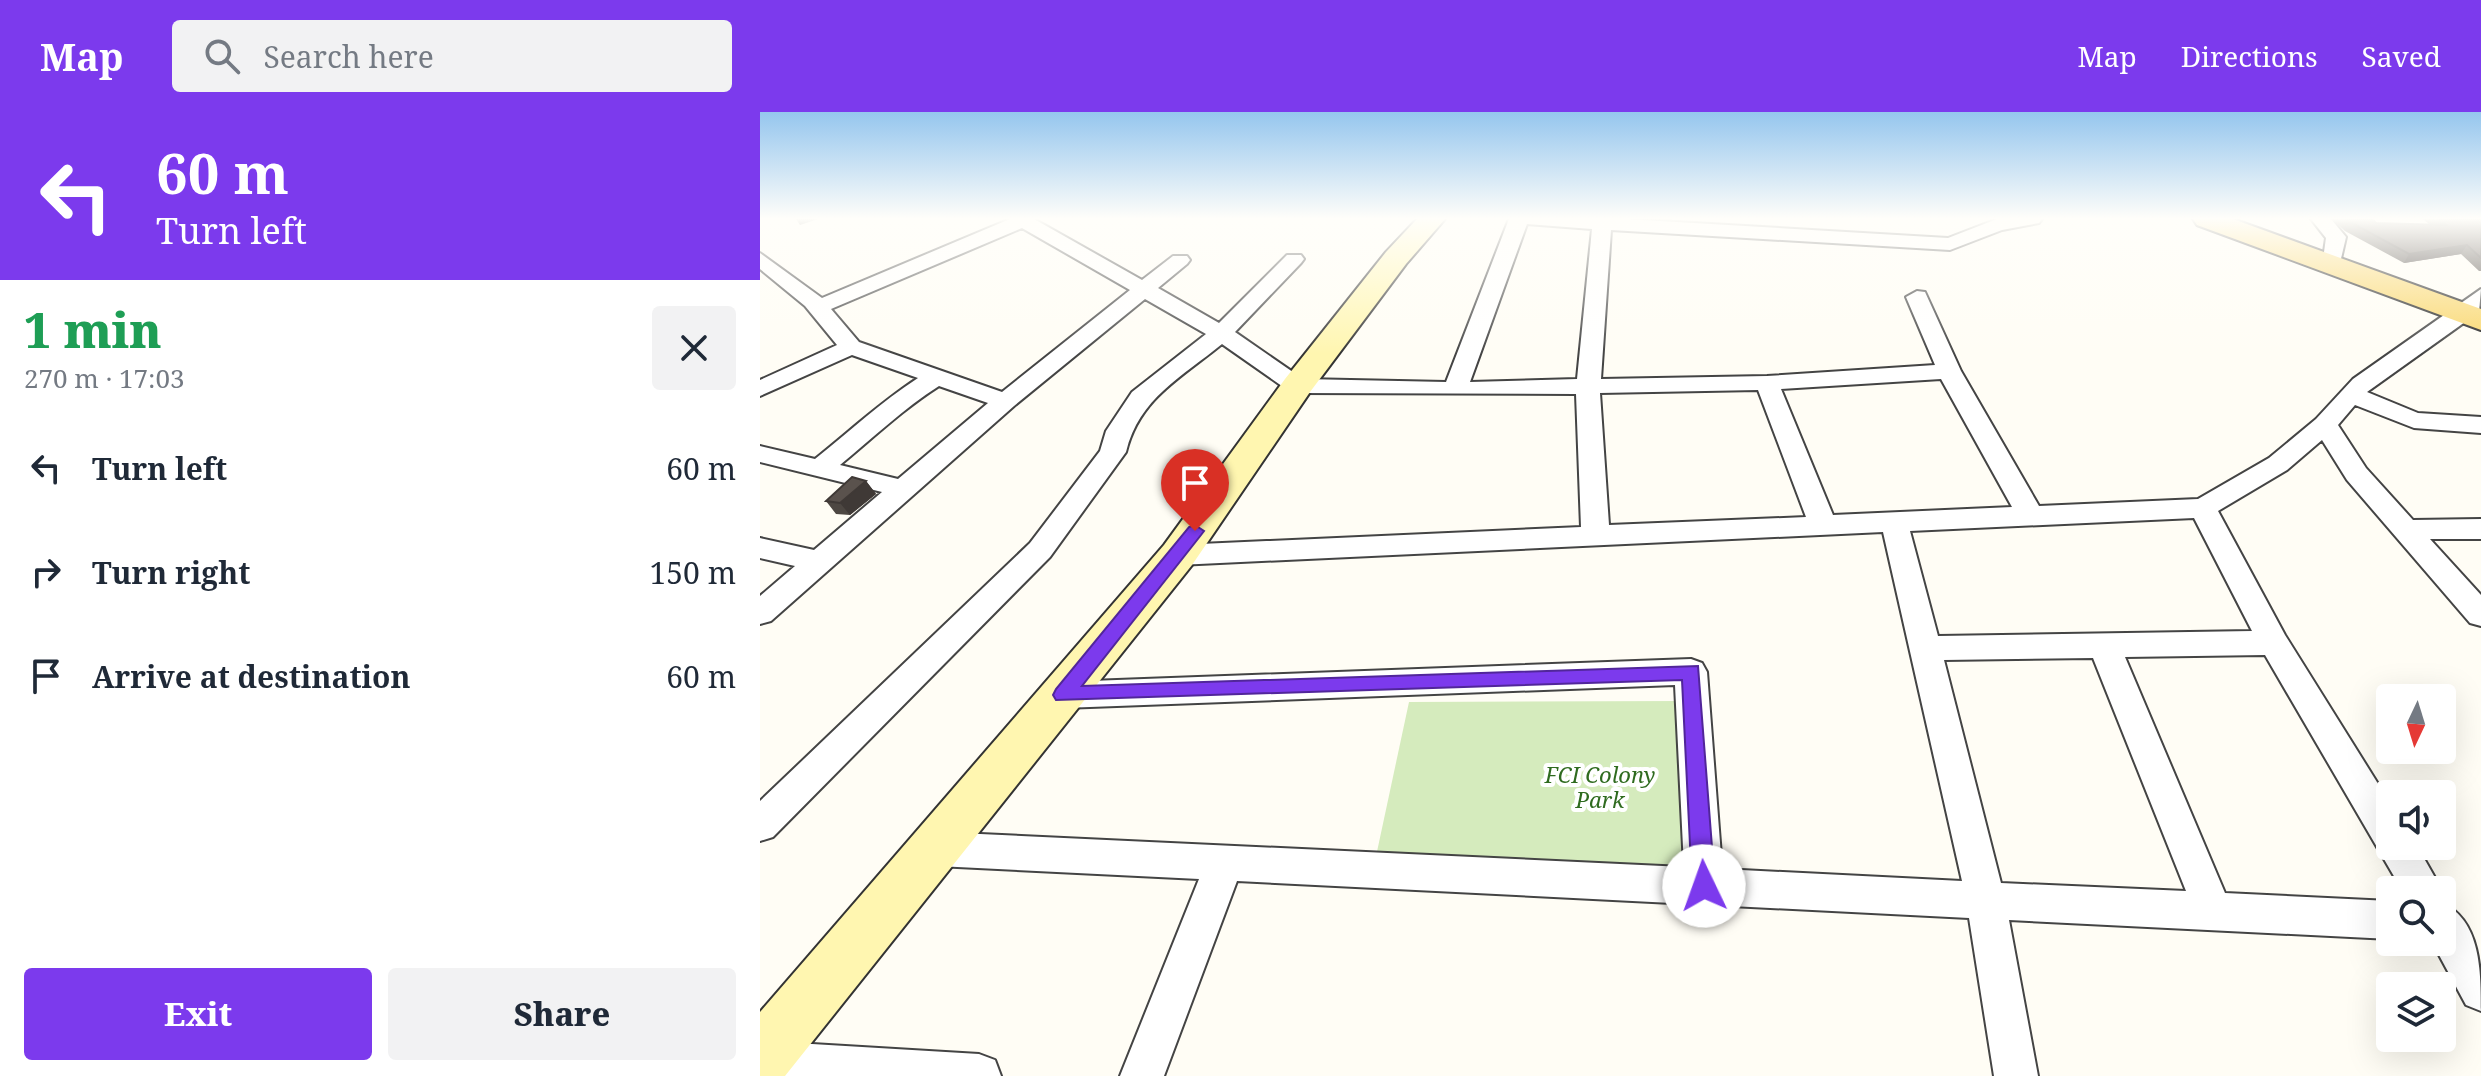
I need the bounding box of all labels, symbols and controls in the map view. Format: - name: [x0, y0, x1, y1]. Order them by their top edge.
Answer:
- search box: [172, 20, 732, 92]
- text: Map: [40, 30, 124, 82]
- icon: search: [200, 34, 244, 78]
- text: Search here: [264, 36, 434, 77]
- text: Map: [2077, 37, 2137, 75]
- text: Directions: [2181, 37, 2318, 75]
- text: Saved: [2362, 37, 2441, 75]
- text: 60 m: [156, 134, 289, 210]
- icon: left: [24, 144, 128, 248]
- text: Turn left: [156, 206, 307, 255]
- text: 1 min: [24, 297, 162, 362]
- button: close: [652, 306, 736, 390]
- text: 270 m · 17:03: [24, 360, 185, 396]
- icon: left: [24, 446, 68, 490]
- text: Turn left: [92, 448, 227, 489]
- text: 60 m: [666, 448, 736, 489]
- pin: [1161, 449, 1229, 531]
- icon: arrive: [1173, 461, 1217, 505]
- icon: right: [24, 550, 68, 594]
- text: Turn right: [92, 552, 250, 593]
- text: 150 m: [650, 552, 736, 593]
- icon: arrive: [24, 654, 68, 698]
- text: Arrive at destination: [92, 656, 411, 697]
- text: 60 m: [666, 656, 736, 697]
- north arrow: [2376, 684, 2456, 764]
- map controls: [2376, 684, 2456, 1052]
- park label: FCI Colony Park: [1544, 759, 1655, 814]
- button: sound: [2376, 780, 2456, 860]
- position arrow: [1662, 844, 1746, 928]
- button: search: [2376, 876, 2456, 956]
- button: Exit: [24, 968, 372, 1060]
- button: Share: [388, 968, 736, 1060]
- button: layers: [2376, 972, 2456, 1052]

